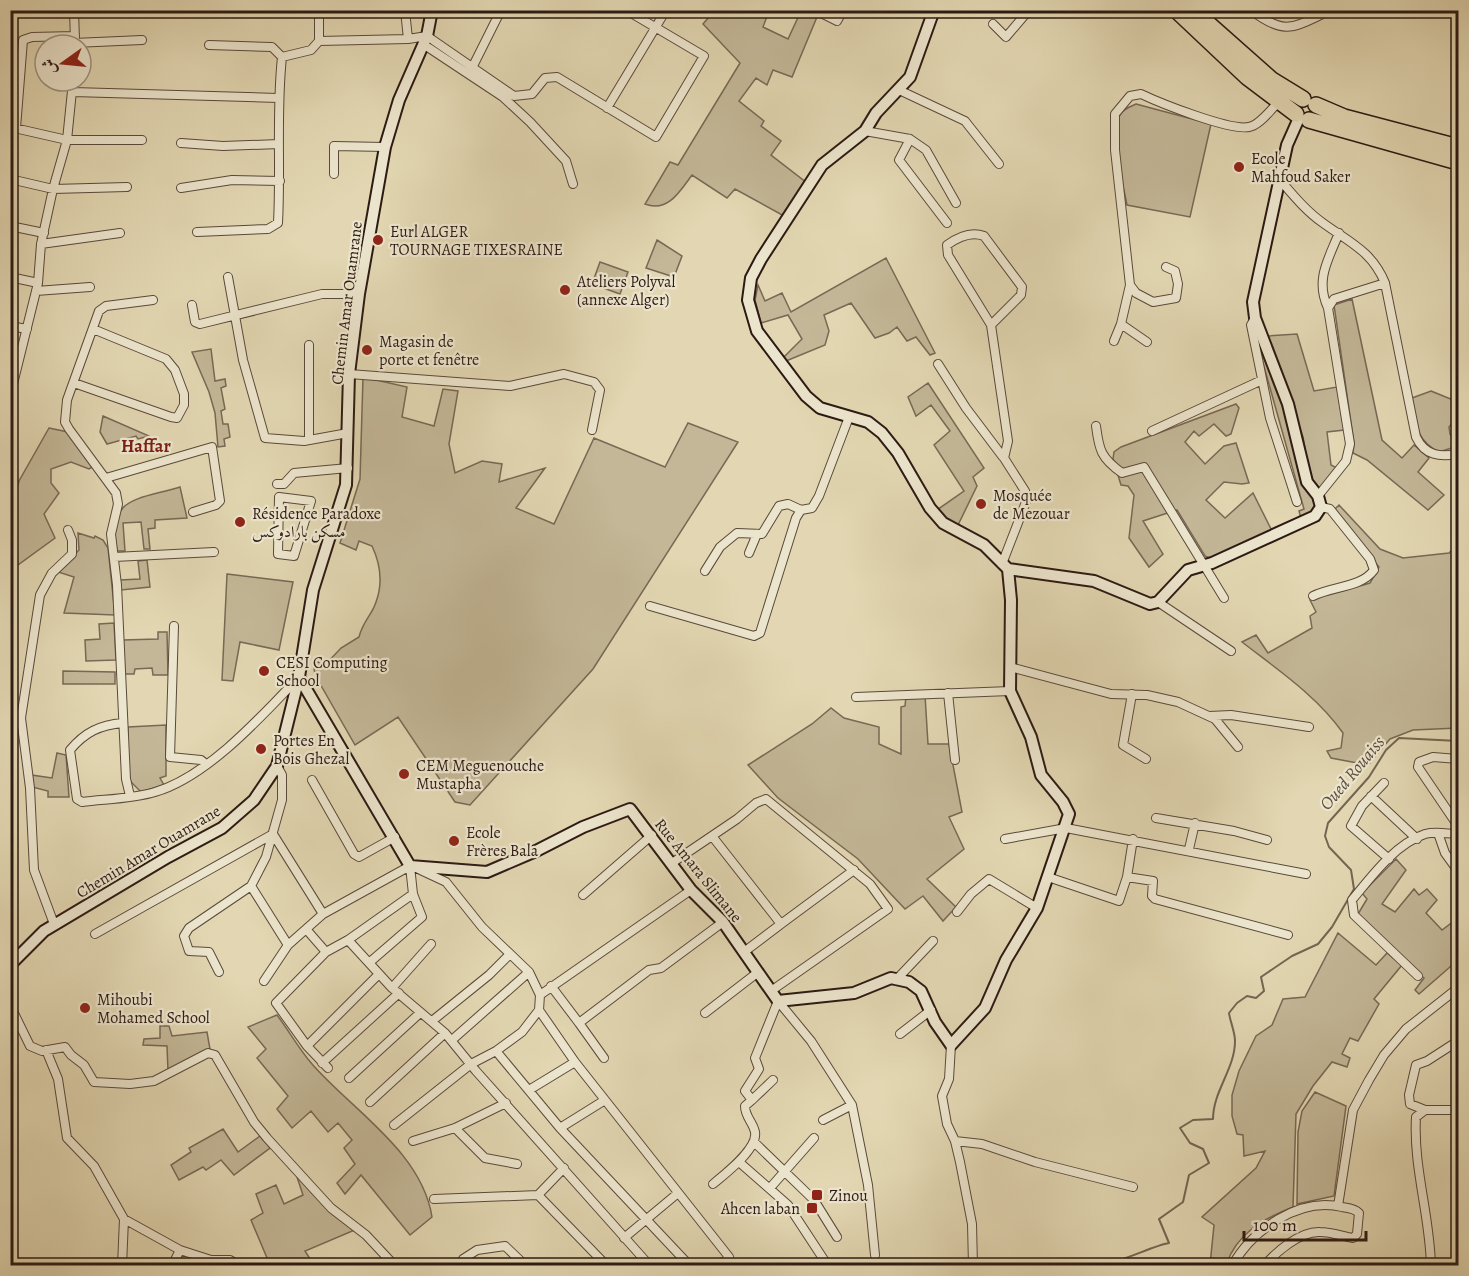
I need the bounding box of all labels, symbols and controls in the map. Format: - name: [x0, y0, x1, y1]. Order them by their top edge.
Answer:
- north arrow: [33, 33, 93, 93]
- text: ش: [37, 56, 62, 77]
- place label: Ecole Mahfoud Saker: [1251, 148, 1350, 188]
- marker: Ecole Mahfoud Saker: [1232, 160, 1246, 174]
- street label: Chemin Amar Ouamrane: [326, 220, 368, 386]
- place label: Eurl ALGER TOURNAGE TIXESRAINE: [390, 221, 563, 261]
- marker: Eurl ALGER TOURNAGE TIXESRAINE: [371, 233, 385, 247]
- place label: Ateliers Polyval (annexe Alger): [576, 271, 676, 311]
- marker: Ateliers Polyval (annexe Alger): [558, 283, 572, 297]
- place label: Magasin de porte et fenêtre: [379, 331, 479, 371]
- marker: Magasin de porte et fenêtre: [360, 343, 374, 357]
- district label: Haffar: [121, 434, 172, 458]
- place label: Mosquée de Mezouar: [993, 485, 1070, 525]
- marker: Mosquée de Mezouar: [974, 497, 988, 511]
- place label: Résidence Paradoxe مسكن بارادوكس: [252, 503, 381, 543]
- marker: Résidence Paradoxe مسكن بارادوكس: [233, 515, 247, 529]
- place label: CESI Computing School: [276, 652, 388, 692]
- marker: CESI Computing School: [257, 664, 271, 678]
- place label: Portes En Bois Ghezal: [273, 730, 350, 770]
- water label: Oued Rouaiss: [1314, 731, 1390, 815]
- marker: Portes En Bois Ghezal: [254, 742, 268, 756]
- place label: CEM Meguenouche Mustapha: [416, 755, 544, 795]
- marker: CEM Meguenouche Mustapha: [397, 767, 411, 781]
- street label: Chemin Amar Ouamrane: [72, 800, 225, 904]
- street label: Rue Amara Slimane: [649, 814, 747, 927]
- place label: Ecole Frères Bala: [466, 822, 539, 862]
- marker: Ecole Frères Bala: [447, 834, 461, 848]
- place label: Mihoubi Mohamed School: [97, 989, 210, 1029]
- marker: Mihoubi Mohamed School: [78, 1001, 92, 1015]
- place label: Zinou: [829, 1185, 868, 1207]
- marker: Zinou: [810, 1188, 824, 1202]
- place label: Ahcen laban: [720, 1198, 800, 1220]
- marker: Ahcen laban: [805, 1201, 819, 1215]
- scale bar: [1244, 1204, 1366, 1242]
- text: 100 m: [1253, 1213, 1297, 1237]

